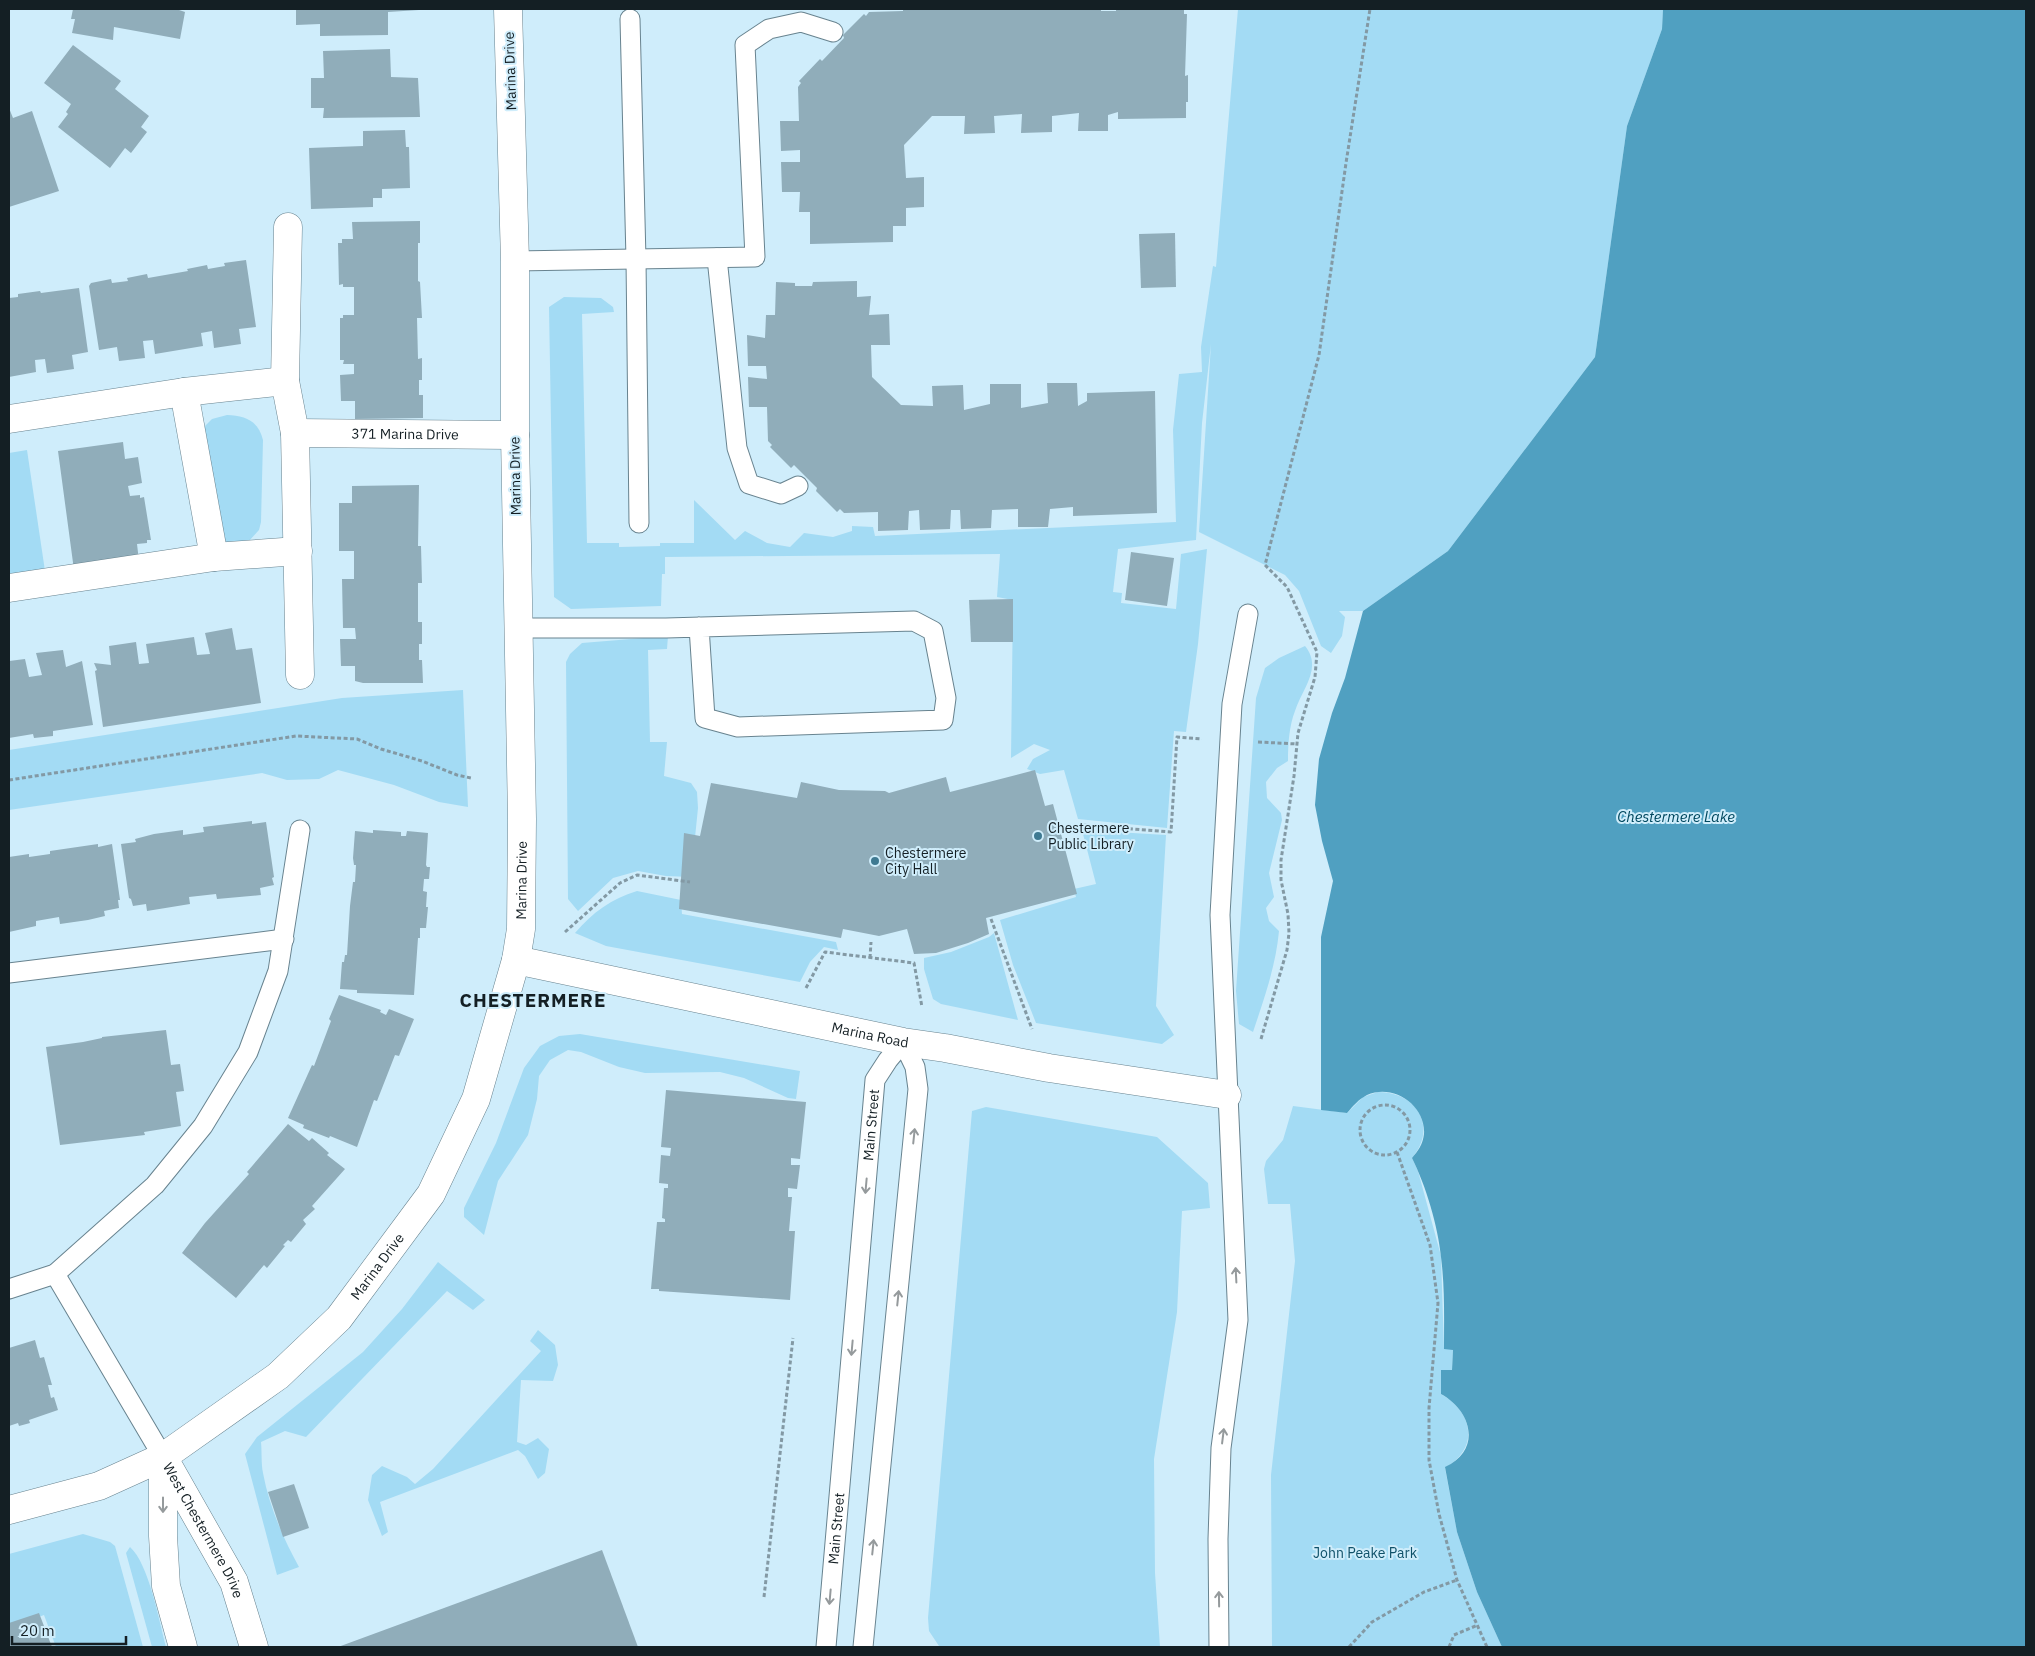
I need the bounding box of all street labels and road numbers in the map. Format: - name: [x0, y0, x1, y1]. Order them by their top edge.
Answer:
- street label: Marina Drive: [500, 31, 520, 111]
- street label: 371 Marina Drive: [351, 425, 459, 443]
- street label: Marina Drive: [505, 436, 525, 516]
- street label: Marina Drive: [512, 841, 531, 920]
- street label: Marina Road: [830, 1018, 910, 1052]
- street label: Main Street: [859, 1088, 883, 1162]
- street label: Marina Drive: [347, 1229, 408, 1303]
- street label: West Chestermere Drive: [159, 1459, 248, 1601]
- street label: Main Street: [824, 1492, 848, 1565]

